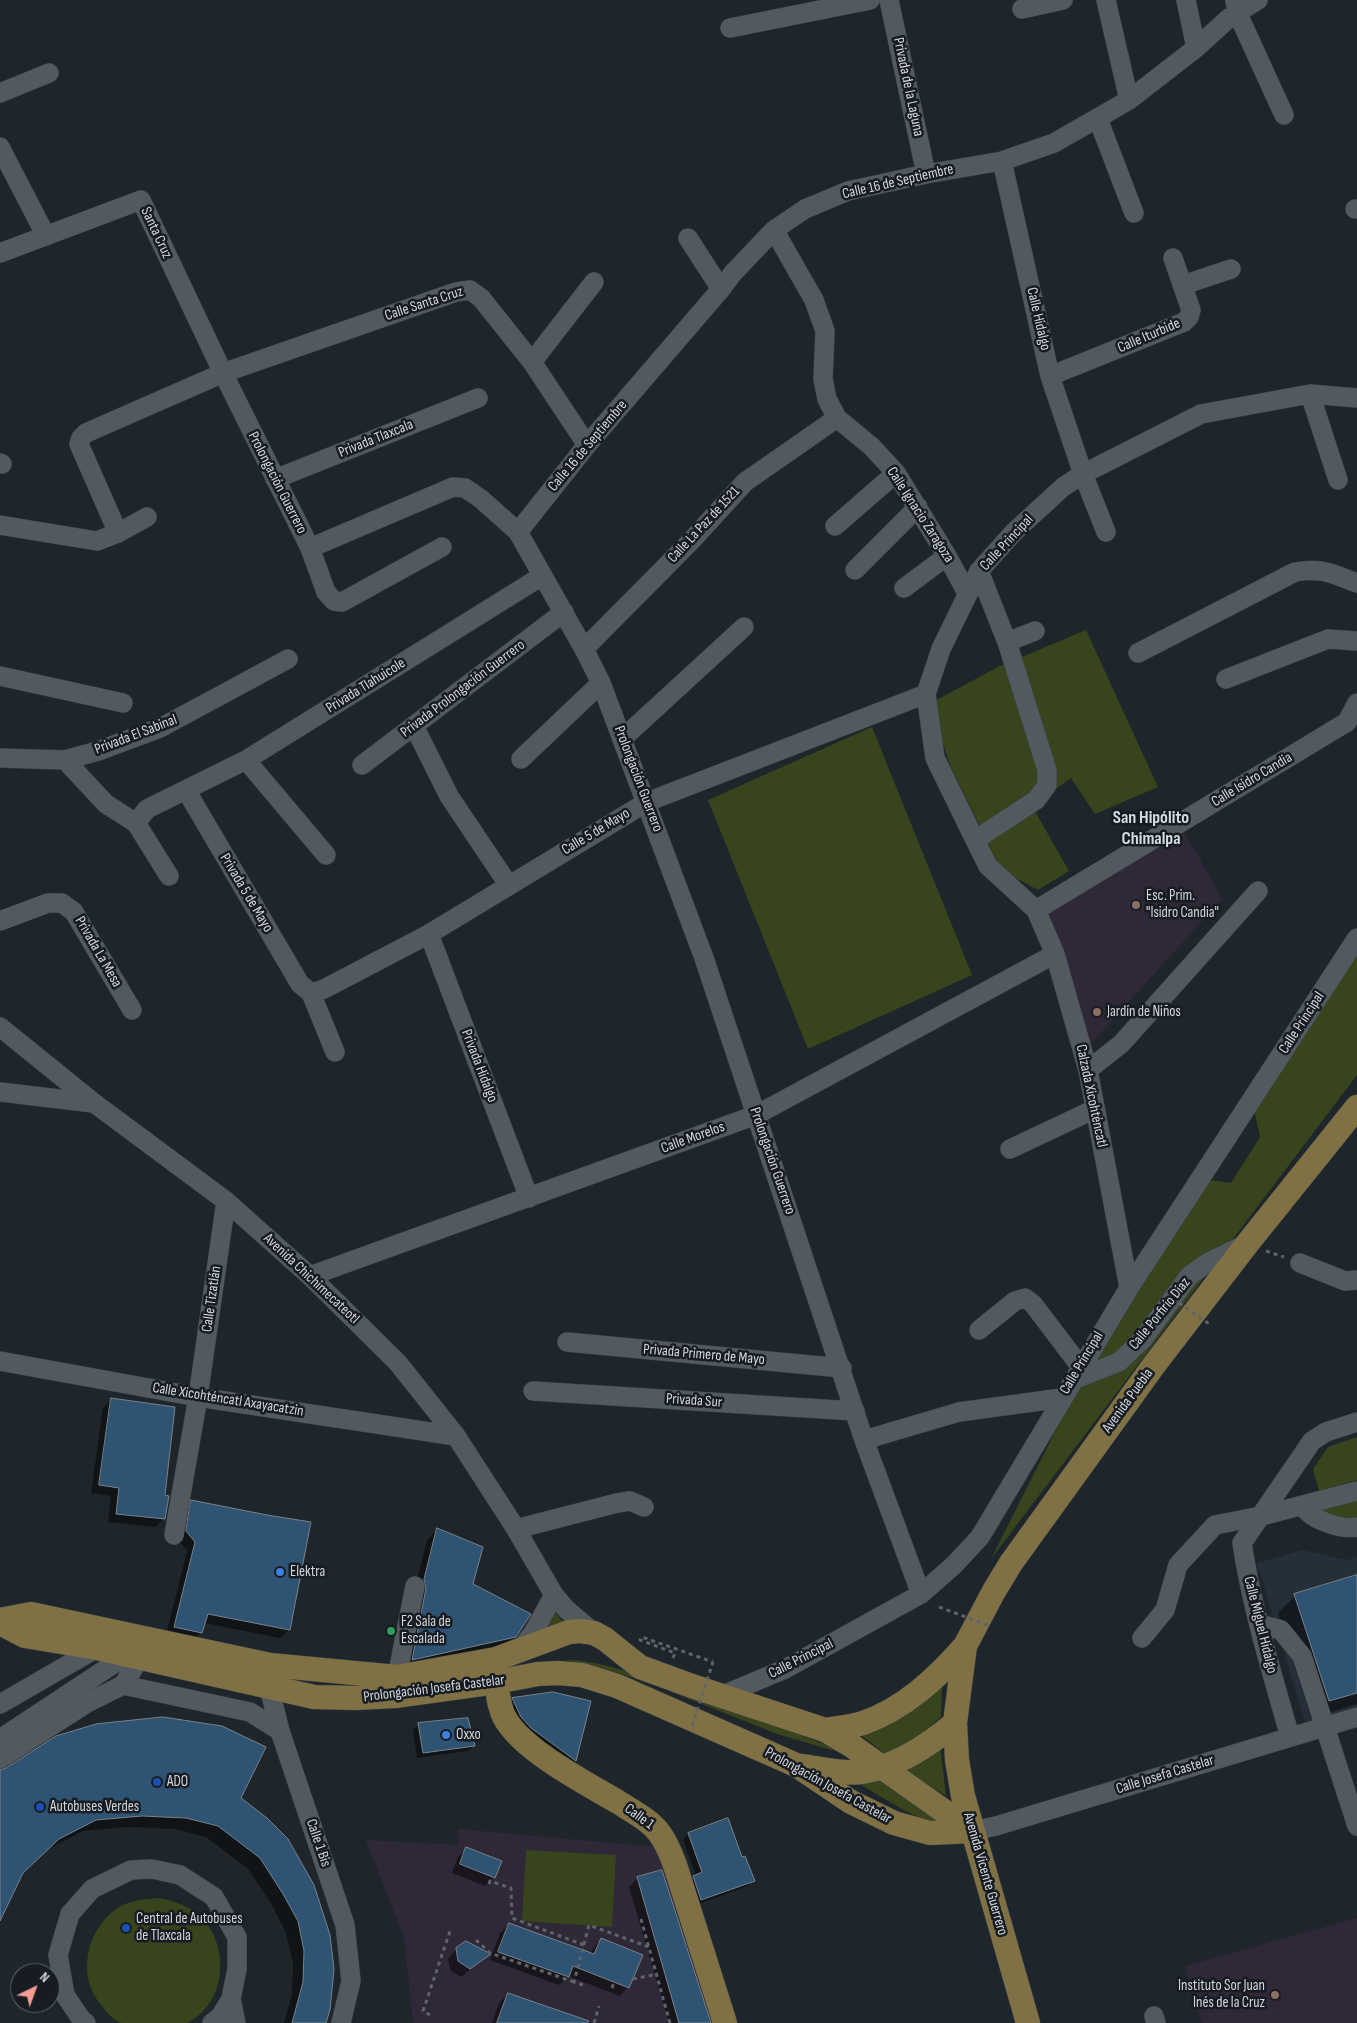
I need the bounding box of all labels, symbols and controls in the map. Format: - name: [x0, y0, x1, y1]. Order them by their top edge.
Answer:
- street label: Privada de la Laguna: [889, 36, 927, 138]
- street label: Calle 16 de Septiembre: [841, 160, 955, 204]
- street label: Santa Cruz: [136, 204, 176, 262]
- street label: Calle Santa Cruz: [383, 283, 465, 325]
- street label: Calle Hidalgo: [1022, 286, 1054, 352]
- street label: Calle Iturbide: [1115, 315, 1183, 357]
- street label: Calle 16 de Septiembre: [545, 397, 631, 495]
- street label: Privada Tlaxcala: [336, 416, 416, 462]
- street label: Prolongación Guerrero: [244, 429, 310, 537]
- street label: Calle Ignacio Zaragoza: [882, 464, 958, 566]
- street label: Calle La Paz de 1521: [664, 483, 744, 567]
- street label: Calle Principal: [976, 511, 1038, 575]
- street label: Privada Prolongación Guerrero: [397, 636, 529, 742]
- street label: Privada Tlahuicole: [323, 654, 409, 718]
- street label: Privada El Sabinal: [92, 711, 180, 759]
- street label: Prolongación Guerrero: [610, 724, 666, 834]
- street label: Calle Isidro Candia: [1208, 749, 1296, 811]
- street label: Calle 5 de Mayo: [559, 805, 633, 859]
- district label: San Hipólito Chimalpa: [1113, 807, 1189, 850]
- street label: Privada 5 de Mayo: [215, 850, 277, 936]
- place label: Esc. Prim. "Isidro Candia": [1146, 887, 1219, 922]
- marker: Esc. Prim. "Isidro Candia": [1130, 899, 1142, 911]
- street label: Privada La Mesa: [70, 913, 126, 991]
- street label: Calle Principal: [1275, 989, 1329, 1057]
- place label: Jardín de Niños: [1107, 1003, 1181, 1021]
- marker: Jardín de Niños: [1091, 1006, 1103, 1018]
- street label: Privada Hidalgo: [457, 1027, 501, 1105]
- street label: Calzada Xicohténcatl: [1071, 1043, 1111, 1149]
- street label: Prolongación Guerrero: [745, 1105, 799, 1217]
- street label: Calle Morelos: [659, 1118, 727, 1158]
- street label: Avenida Chichimecateotl: [259, 1230, 363, 1328]
- street label: Calle Tizatlán: [198, 1265, 226, 1333]
- street label: Calle Porfirio Díaz: [1125, 1274, 1195, 1354]
- street label: Calle Principal: [1056, 1328, 1108, 1398]
- street label: Privada Primero de Mayo: [642, 1341, 766, 1369]
- street label: Avenida Puebla: [1099, 1365, 1157, 1437]
- street label: Calle Xicohténcatl Axayacatzin: [151, 1379, 305, 1421]
- street label: Privada Sur: [665, 1390, 723, 1412]
- place label: Elektra: [290, 1563, 325, 1581]
- marker: Elektra: [274, 1566, 286, 1578]
- street label: Calle Miguel Hidalgo: [1239, 1575, 1281, 1675]
- place label: F2 Sala de Escalada: [401, 1613, 451, 1648]
- marker: F2 Sala de Escalada: [385, 1625, 397, 1637]
- street label: Calle Principal: [766, 1635, 836, 1683]
- street label: Prolongación Josefa Castelar: [362, 1671, 506, 1707]
- place label: Oxxo: [456, 1726, 481, 1744]
- marker: Oxxo: [440, 1729, 452, 1741]
- street label: Prolongación Josefa Castelar: [762, 1744, 894, 1828]
- street label: Calle Josefa Castelar: [1114, 1752, 1216, 1798]
- place label: ADO: [167, 1773, 188, 1791]
- marker: ADO: [151, 1776, 163, 1788]
- place label: Autobuses Verdes: [50, 1798, 139, 1816]
- street label: Calle 1: [621, 1800, 657, 1834]
- marker: Autobuses Verdes: [34, 1801, 46, 1813]
- street label: Avenida Vicente Guerrero: [959, 1810, 1011, 1938]
- street label: Calle 1 Bis: [301, 1817, 335, 1869]
- place label: Central de Autobuses de Tlaxcala: [136, 1910, 243, 1945]
- marker: Central de Autobuses de Tlaxcala: [120, 1922, 132, 1934]
- north arrow: [10, 1963, 60, 2013]
- text: N: [36, 1968, 53, 1986]
- place label: Instituto Sor Juan Inés de la Cruz: [1178, 1977, 1265, 2012]
- marker: Instituto Sor Juan Inés de la Cruz: [1269, 1989, 1281, 2001]

